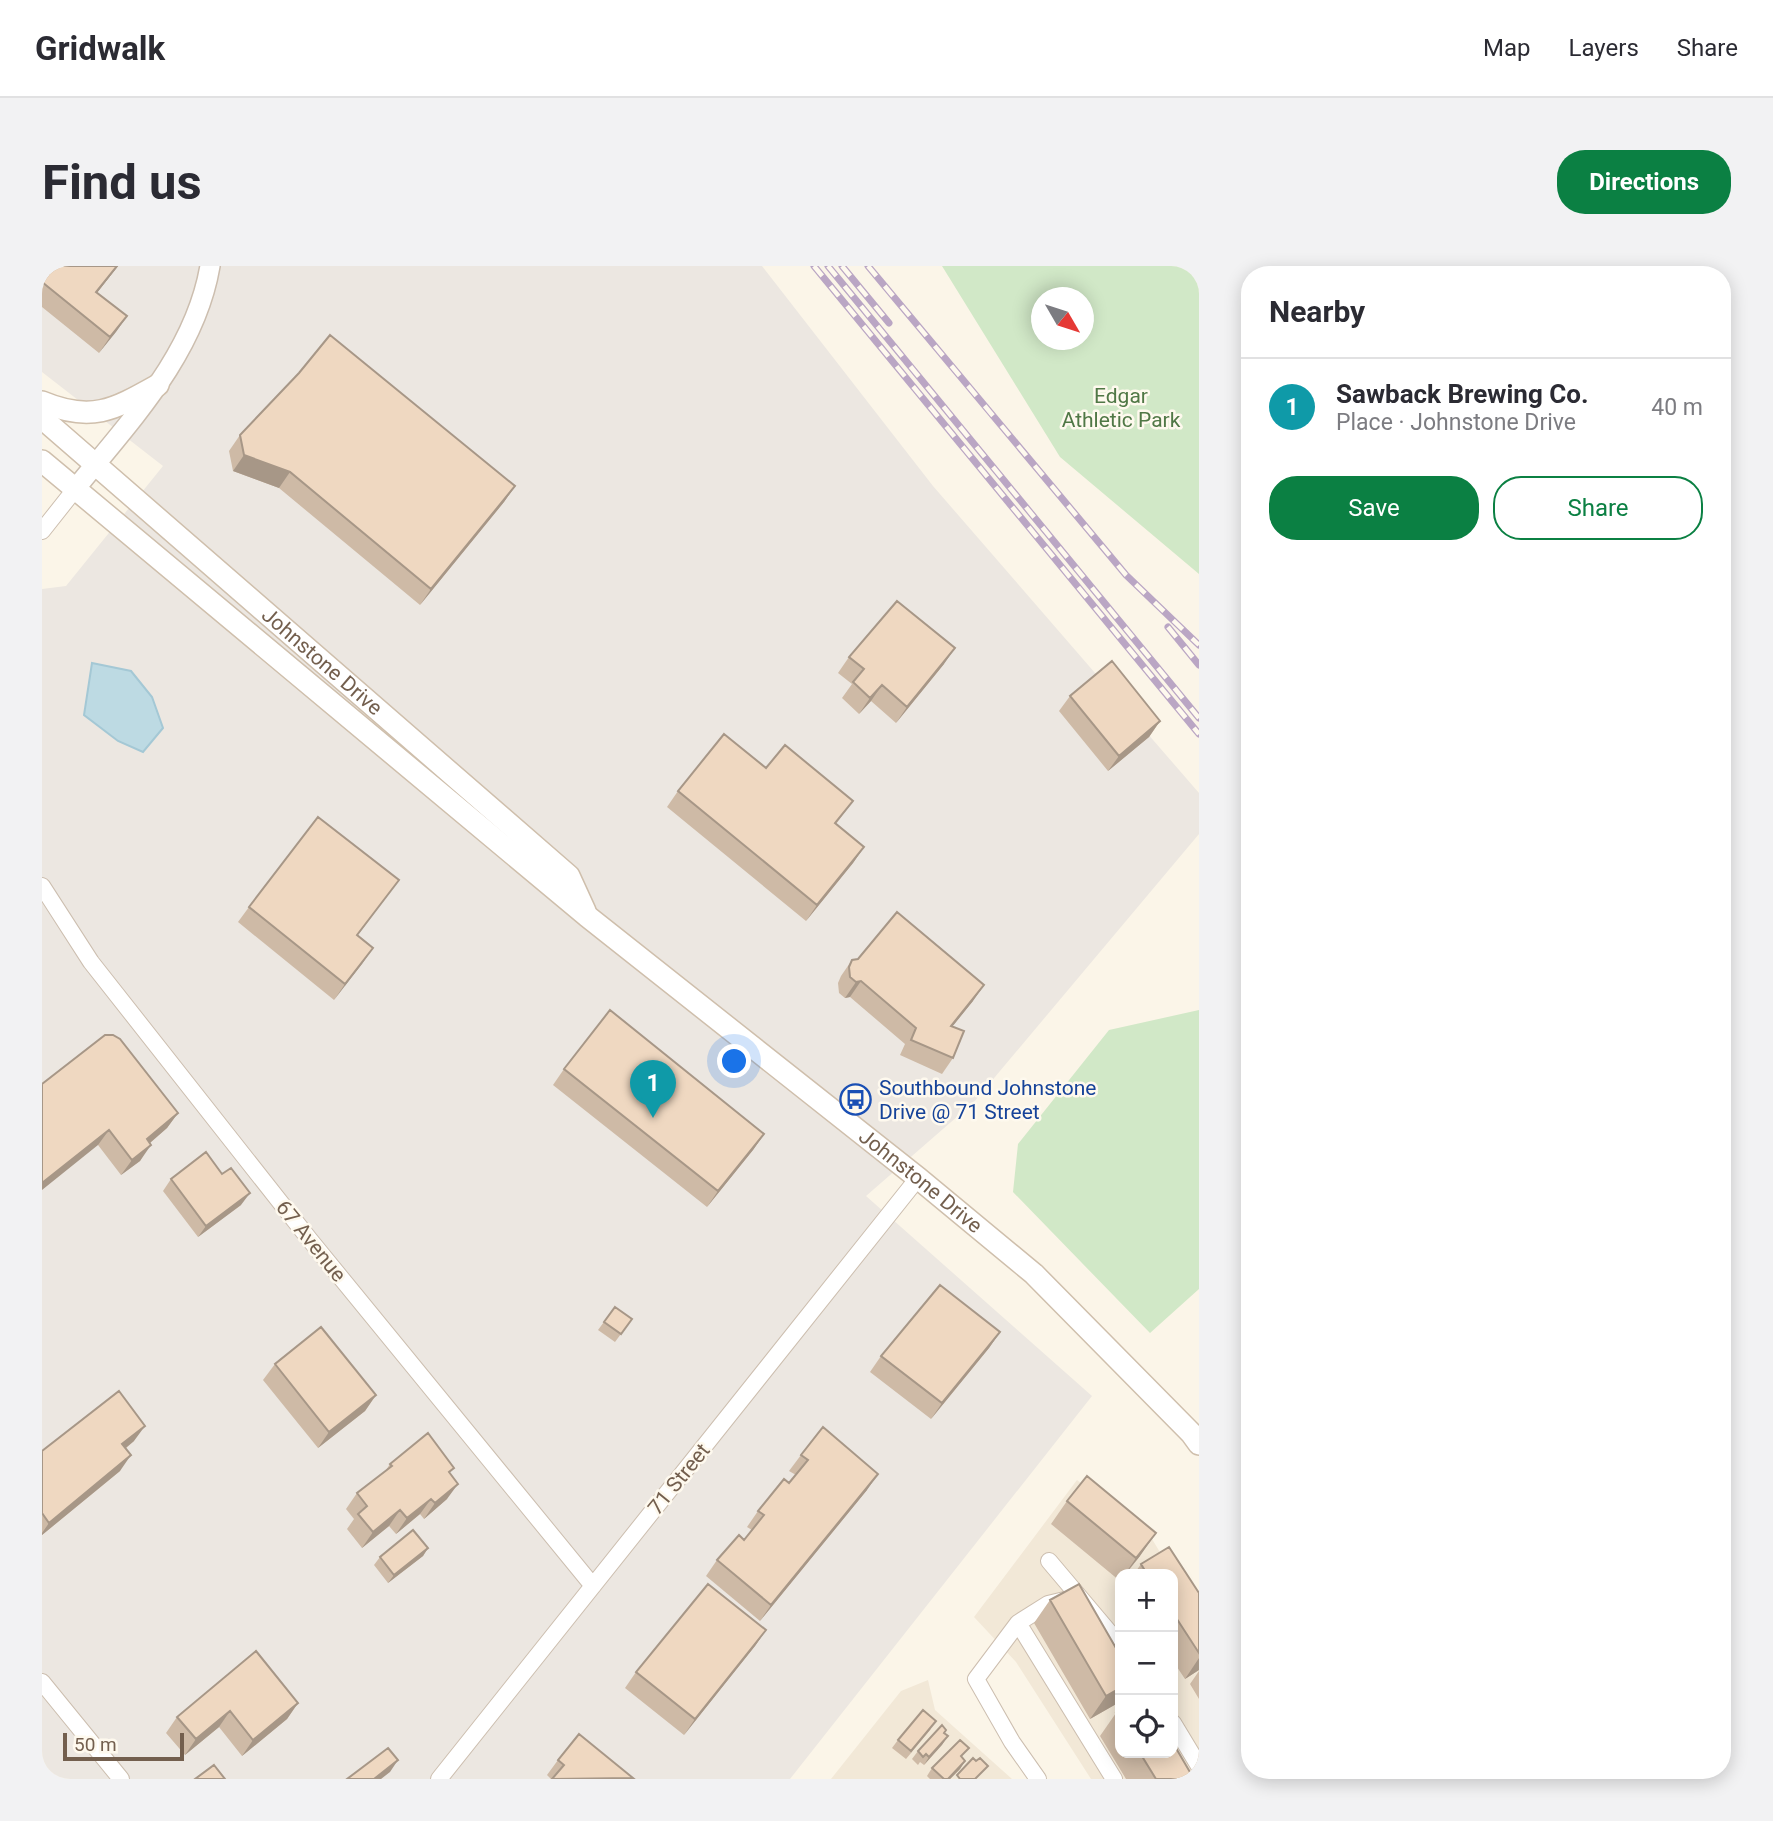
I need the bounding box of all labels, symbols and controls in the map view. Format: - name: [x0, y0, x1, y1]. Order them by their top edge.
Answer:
- text: Gridwalk: [35, 29, 165, 68]
- text: Map: [1483, 34, 1531, 62]
- text: Layers: [1569, 34, 1639, 62]
- text: Share: [1677, 34, 1738, 62]
- button: Directions: [1557, 150, 1731, 214]
- text: Find us: [42, 154, 202, 211]
- north arrow: [1031, 287, 1094, 350]
- text: Nearby: [1269, 294, 1365, 329]
- text: Sawback Brewing Co.: [1336, 379, 1588, 409]
- park label: Edgar Athletic Park: [1062, 384, 1181, 432]
- text: 1: [1285, 394, 1299, 421]
- text: 40 m: [1651, 394, 1703, 421]
- text: Place · Johnstone Drive: [1336, 409, 1576, 436]
- button: Save: [1269, 476, 1479, 540]
- button: Share: [1493, 476, 1703, 540]
- street label: Johnstone Drive: [257, 603, 387, 720]
- your location: [717, 1044, 751, 1078]
- pin: 1: [630, 1060, 676, 1118]
- place label: Southbound Johnstone Drive @ 71 Street: [879, 1076, 1096, 1124]
- bus stop icon: Southbound Johnstone Drive @ 71 Street: [839, 1083, 873, 1117]
- street label: Johnstone Drive: [854, 1124, 987, 1238]
- street label: 67 Avenue: [271, 1196, 351, 1286]
- street label: 71 Street: [643, 1439, 715, 1519]
- map controls: [1115, 1569, 1178, 1758]
- button: +: [1115, 1569, 1178, 1632]
- button: −: [1115, 1632, 1178, 1695]
- button: locate: [1115, 1695, 1178, 1758]
- scale bar: [63, 1730, 184, 1762]
- text: 50 m: [74, 1733, 117, 1756]

